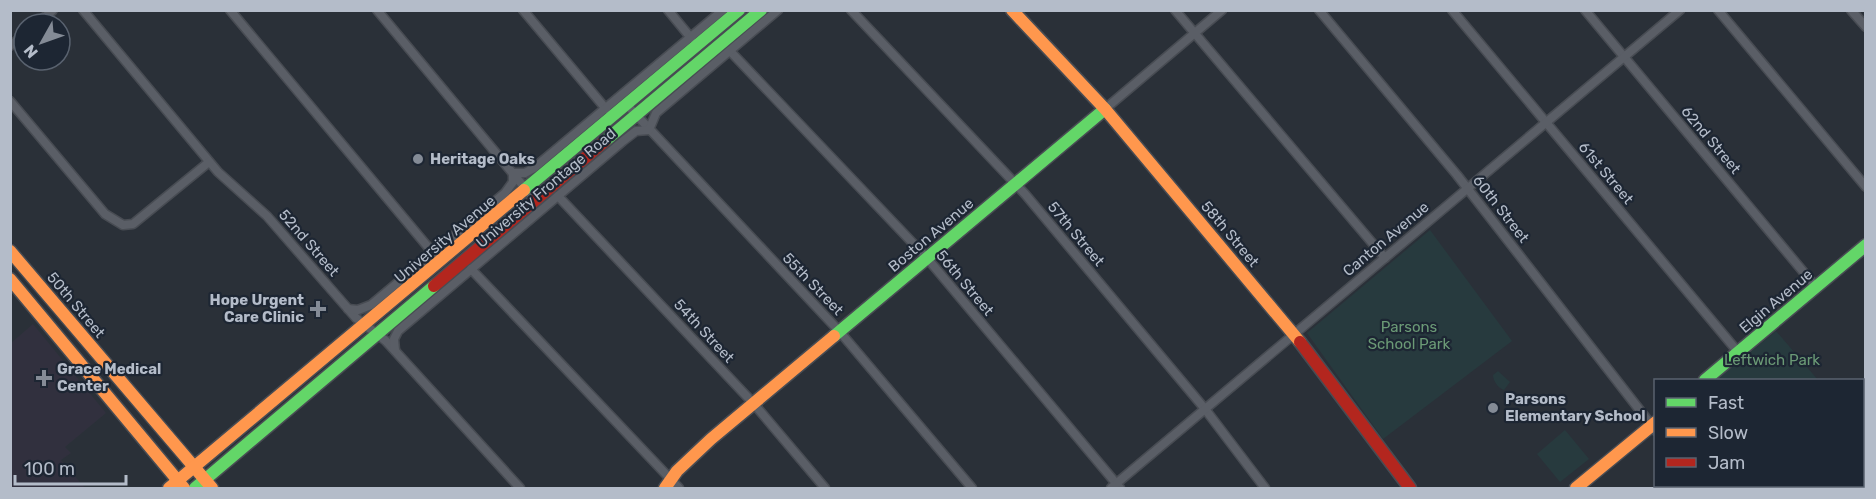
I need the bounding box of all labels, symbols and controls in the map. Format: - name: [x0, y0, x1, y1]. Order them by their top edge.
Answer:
- north arrow: [12, 12, 72, 72]
- text: N: [20, 41, 42, 62]
- street label: 62nd Street: [1677, 102, 1745, 178]
- street label: University Frontage Road: [473, 124, 619, 252]
- street label: 61st Street: [1575, 138, 1637, 208]
- place label: Heritage Oaks: [430, 150, 535, 168]
- marker: Heritage Oaks: [411, 152, 425, 166]
- street label: 60th Street: [1469, 172, 1533, 246]
- street label: University Avenue: [391, 192, 499, 286]
- street label: Boston Avenue: [885, 194, 977, 276]
- street label: 58th Street: [1197, 197, 1263, 271]
- street label: 57th Street: [1044, 198, 1108, 270]
- street label: Canton Avenue: [1339, 198, 1433, 280]
- street label: 52nd Street: [275, 206, 343, 280]
- street label: 56th Street: [932, 247, 998, 320]
- street label: 55th Street: [779, 249, 847, 319]
- street label: Elgin Avenue: [1736, 265, 1816, 337]
- street label: 50th Street: [43, 268, 109, 342]
- place label: Hope Urgent Care Clinic: [209, 291, 304, 326]
- street label: 54th Street: [670, 296, 738, 367]
- marker: Hope Urgent Care Clinic: [309, 300, 327, 318]
- park label: Parsons School Park: [1368, 318, 1450, 353]
- park label: Leftwich Park: [1724, 351, 1820, 369]
- place label: Grace Medical Center: [57, 360, 161, 395]
- marker: Grace Medical Center: [35, 369, 53, 387]
- legend: [1654, 379, 1864, 487]
- place label: Parsons Elementary School: [1505, 390, 1646, 425]
- text: Fast: [1708, 392, 1744, 414]
- marker: Parsons Elementary School: [1486, 401, 1500, 415]
- text: Slow: [1708, 422, 1748, 444]
- scale bar: [15, 448, 126, 486]
- text: Jam: [1708, 452, 1745, 474]
- text: 100 m: [24, 458, 75, 480]

